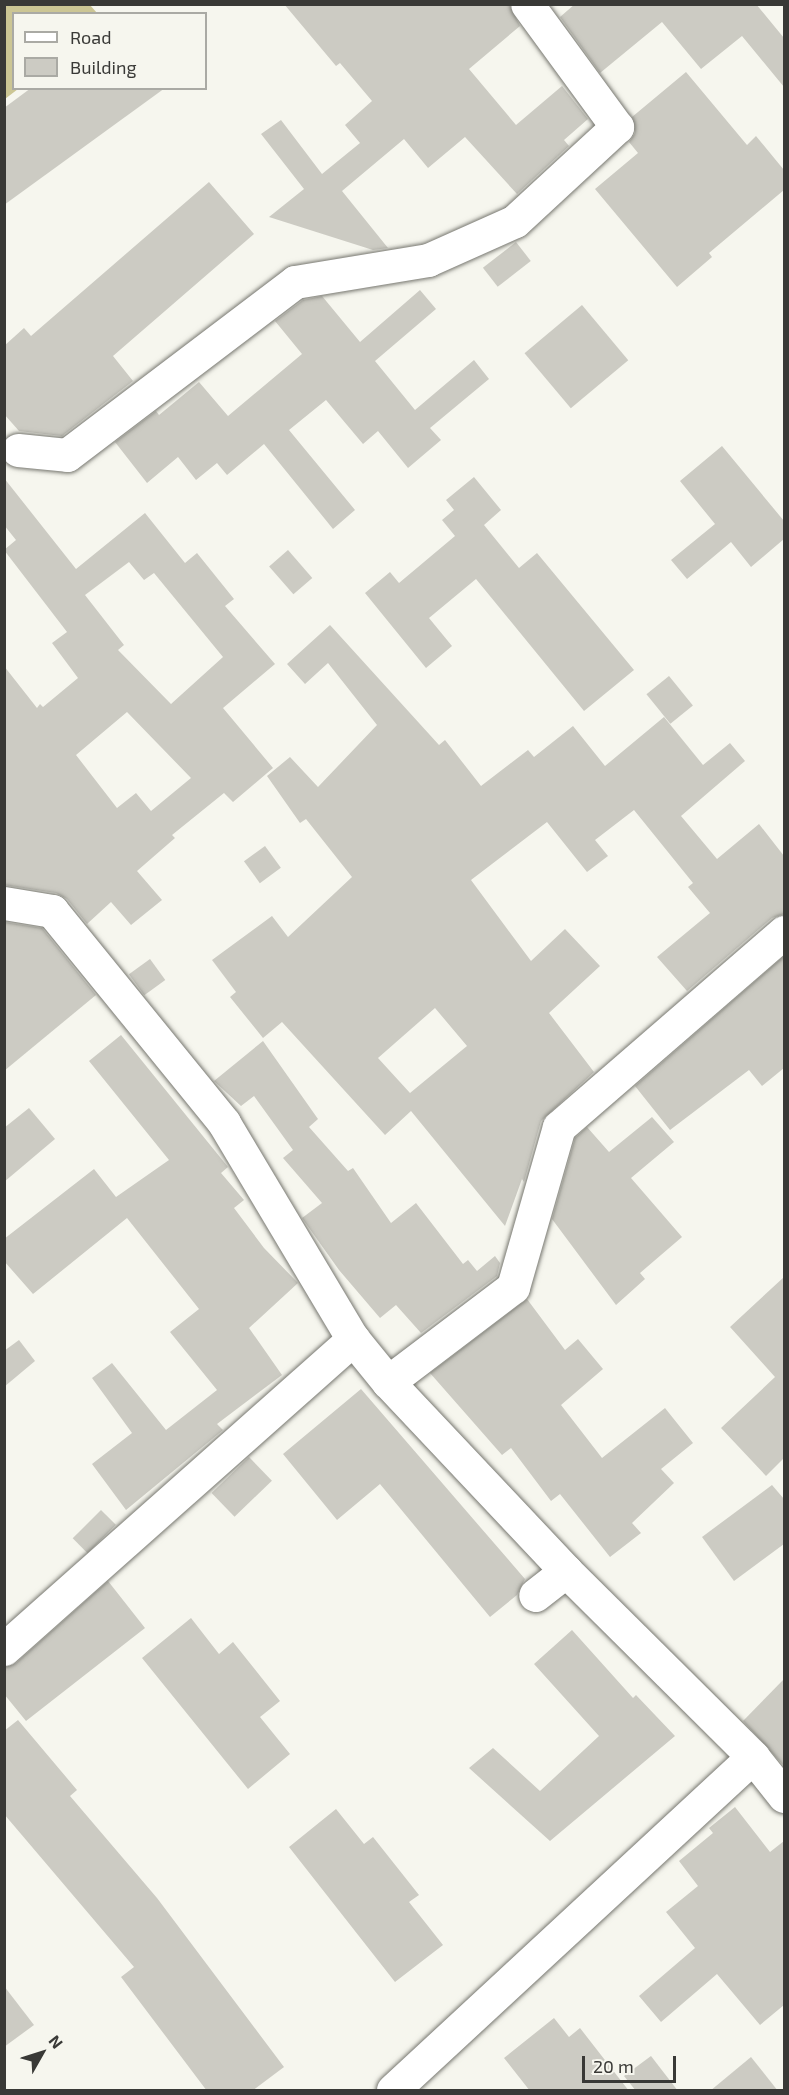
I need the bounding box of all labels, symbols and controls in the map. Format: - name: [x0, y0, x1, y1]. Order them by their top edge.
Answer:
- legend: [12, 12, 207, 90]
- text: Road: [70, 26, 111, 48]
- text: Building: [70, 56, 137, 78]
- north arrow: [12, 2023, 72, 2083]
- text: N: [45, 2031, 67, 2052]
- scale bar: [585, 2044, 680, 2082]
- text: 20 m: [593, 2055, 634, 2077]

